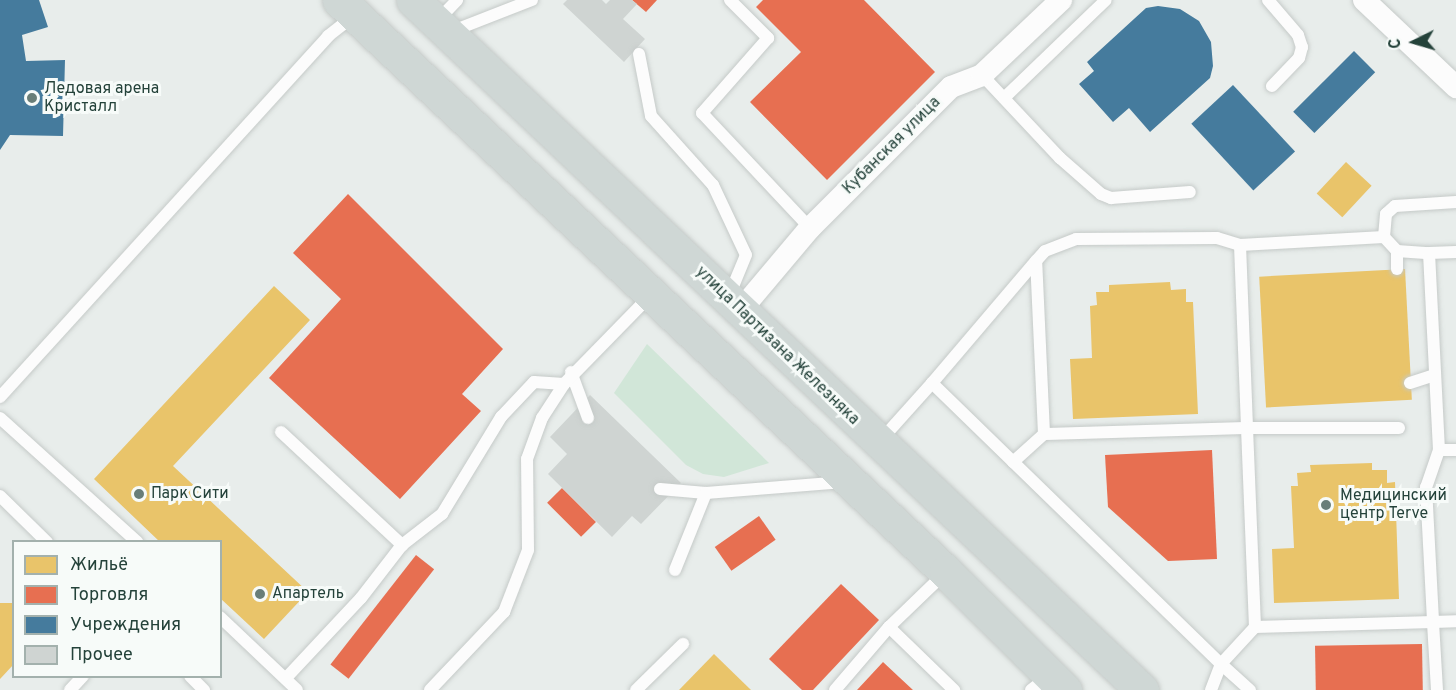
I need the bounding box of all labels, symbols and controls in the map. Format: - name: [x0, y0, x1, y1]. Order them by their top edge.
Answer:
- north arrow: [1384, 12, 1444, 72]
- text: С: [1386, 38, 1406, 50]
- place label: Ледовая арена Кристалл: [44, 79, 159, 117]
- marker: Ледовая арена Кристалл: [25, 91, 39, 105]
- street label: Кубанская улица: [839, 93, 945, 199]
- street label: улица Партизана Железняка: [691, 263, 863, 429]
- place label: Парк Сити: [151, 484, 229, 504]
- place label: Медицинский центр Terve: [1340, 486, 1447, 524]
- marker: Парк Сити: [132, 487, 146, 501]
- marker: Медицинский центр Terve: [1317, 496, 1335, 514]
- legend: [12, 540, 222, 678]
- text: Жильё: [70, 554, 128, 577]
- text: Торговля: [70, 584, 148, 607]
- place label: Апартель: [272, 584, 344, 604]
- marker: Апартель: [253, 587, 267, 601]
- text: Учреждения: [70, 614, 181, 637]
- text: Прочее: [70, 644, 133, 667]

